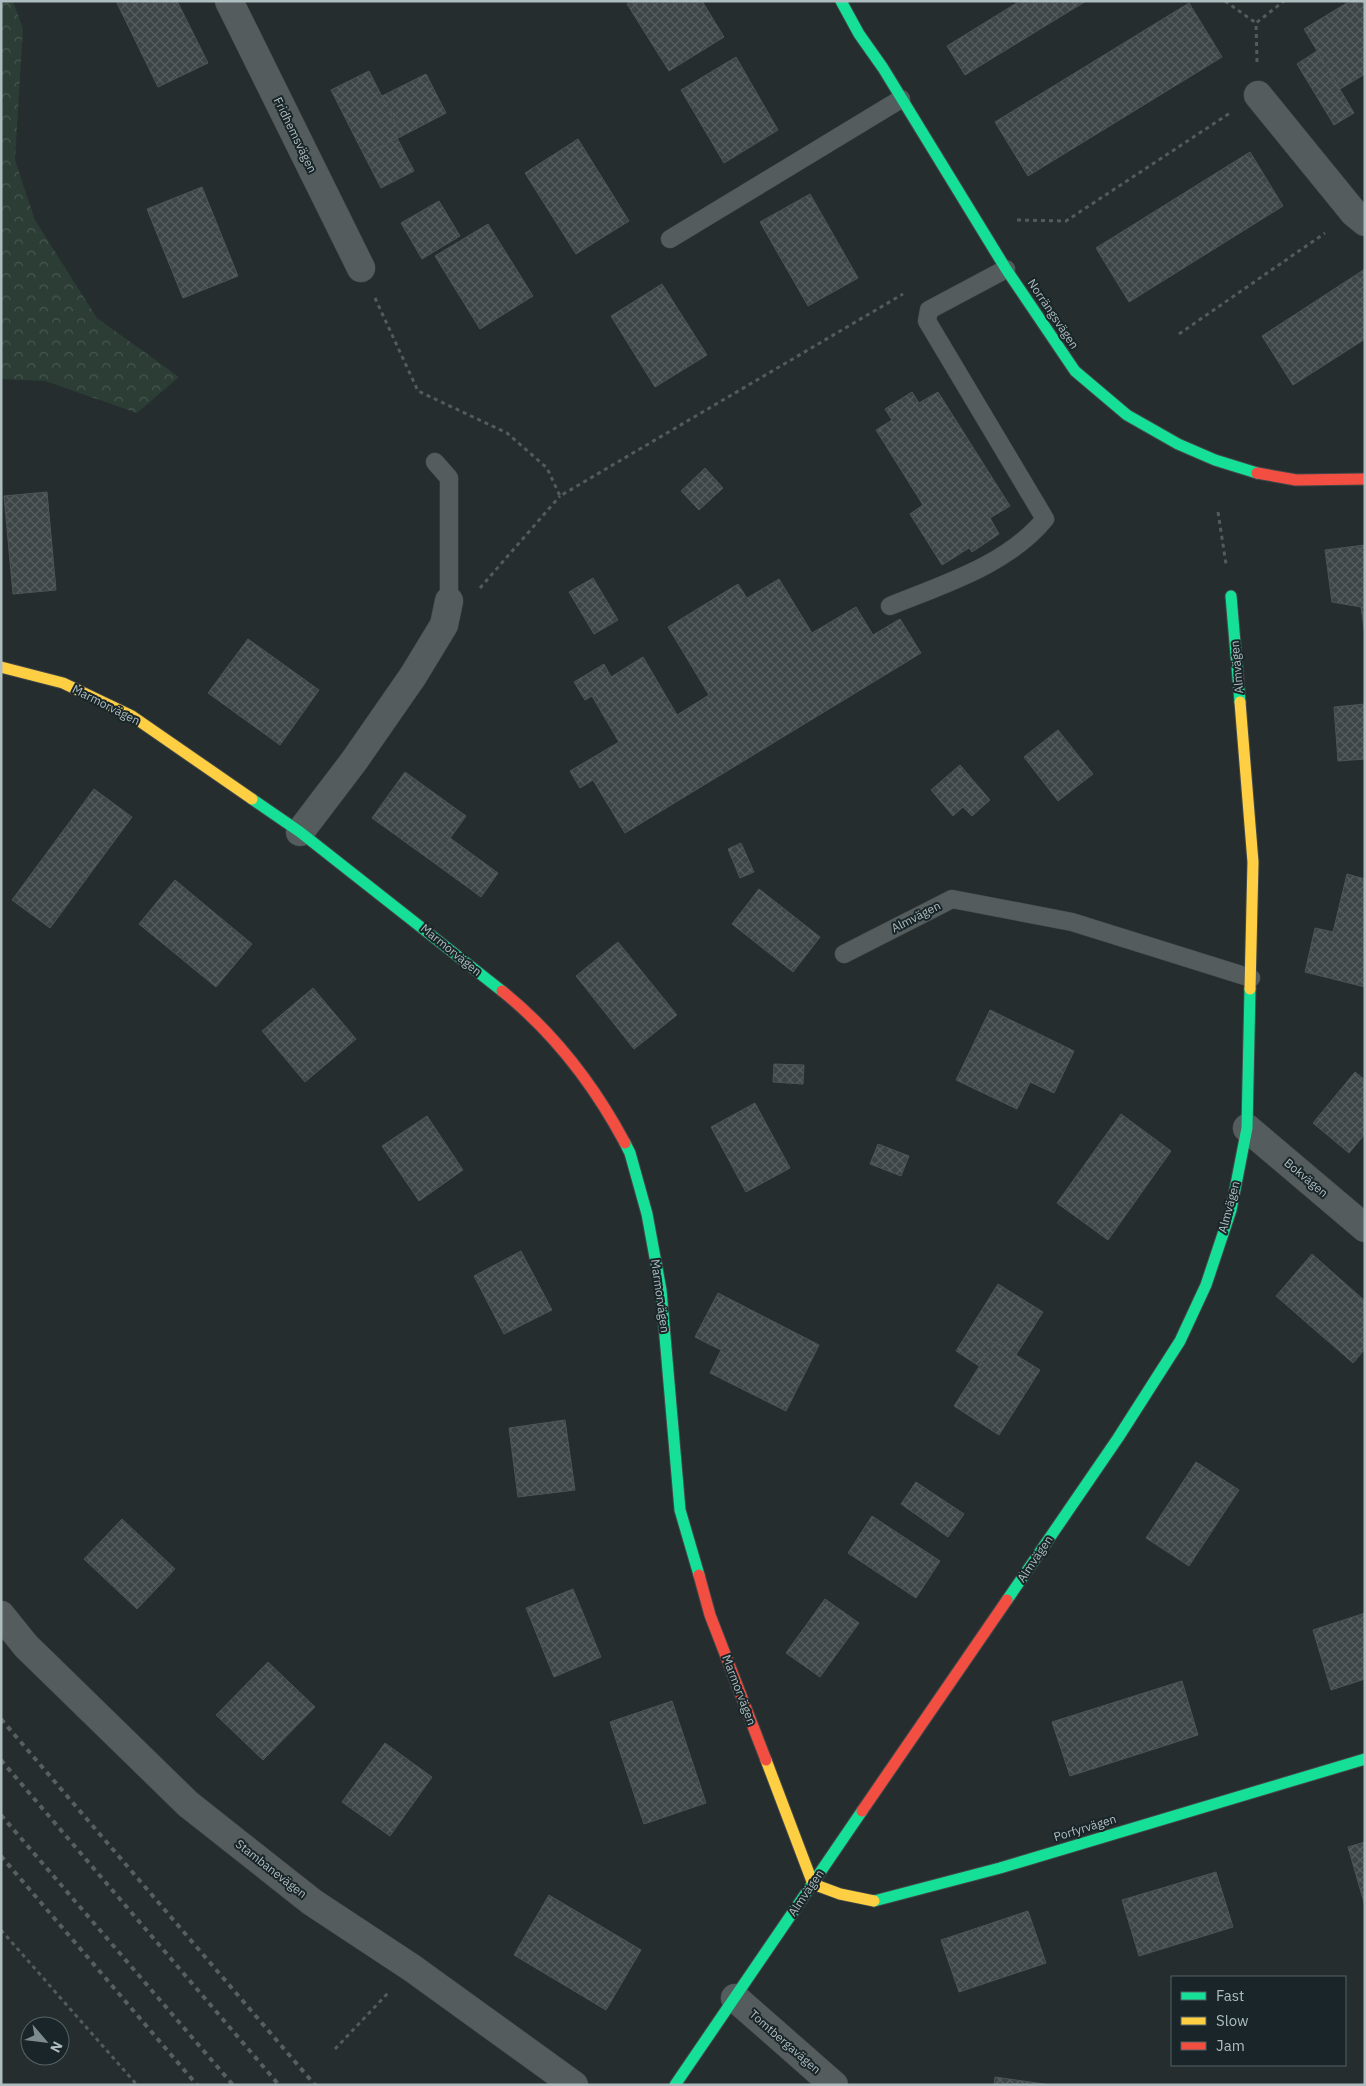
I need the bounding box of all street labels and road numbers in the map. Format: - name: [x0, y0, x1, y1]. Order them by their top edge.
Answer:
- street label: Fridhemsvägen: [271, 95, 320, 175]
- street label: Norrängsvägen: [1025, 276, 1082, 352]
- street label: Almvägen: [1227, 640, 1246, 694]
- street label: Marmorvägen: [70, 681, 143, 728]
- street label: Almvägen: [889, 898, 943, 935]
- street label: Marmorvägen: [418, 920, 485, 979]
- street label: Bokvägen: [1281, 1155, 1331, 1200]
- street label: Almvägen: [1214, 1179, 1243, 1235]
- street label: Marmorvägen: [648, 1258, 673, 1334]
- street label: Almvägen: [1013, 1532, 1056, 1585]
- street label: Marmorvägen: [719, 1653, 760, 1727]
- street label: Porfyrvägen: [1052, 1811, 1118, 1844]
- street label: Stambanevägen: [233, 1836, 310, 1901]
- street label: Almvägen: [784, 1866, 827, 1919]
- street label: Tomtbergavägen: [747, 2007, 824, 2077]

